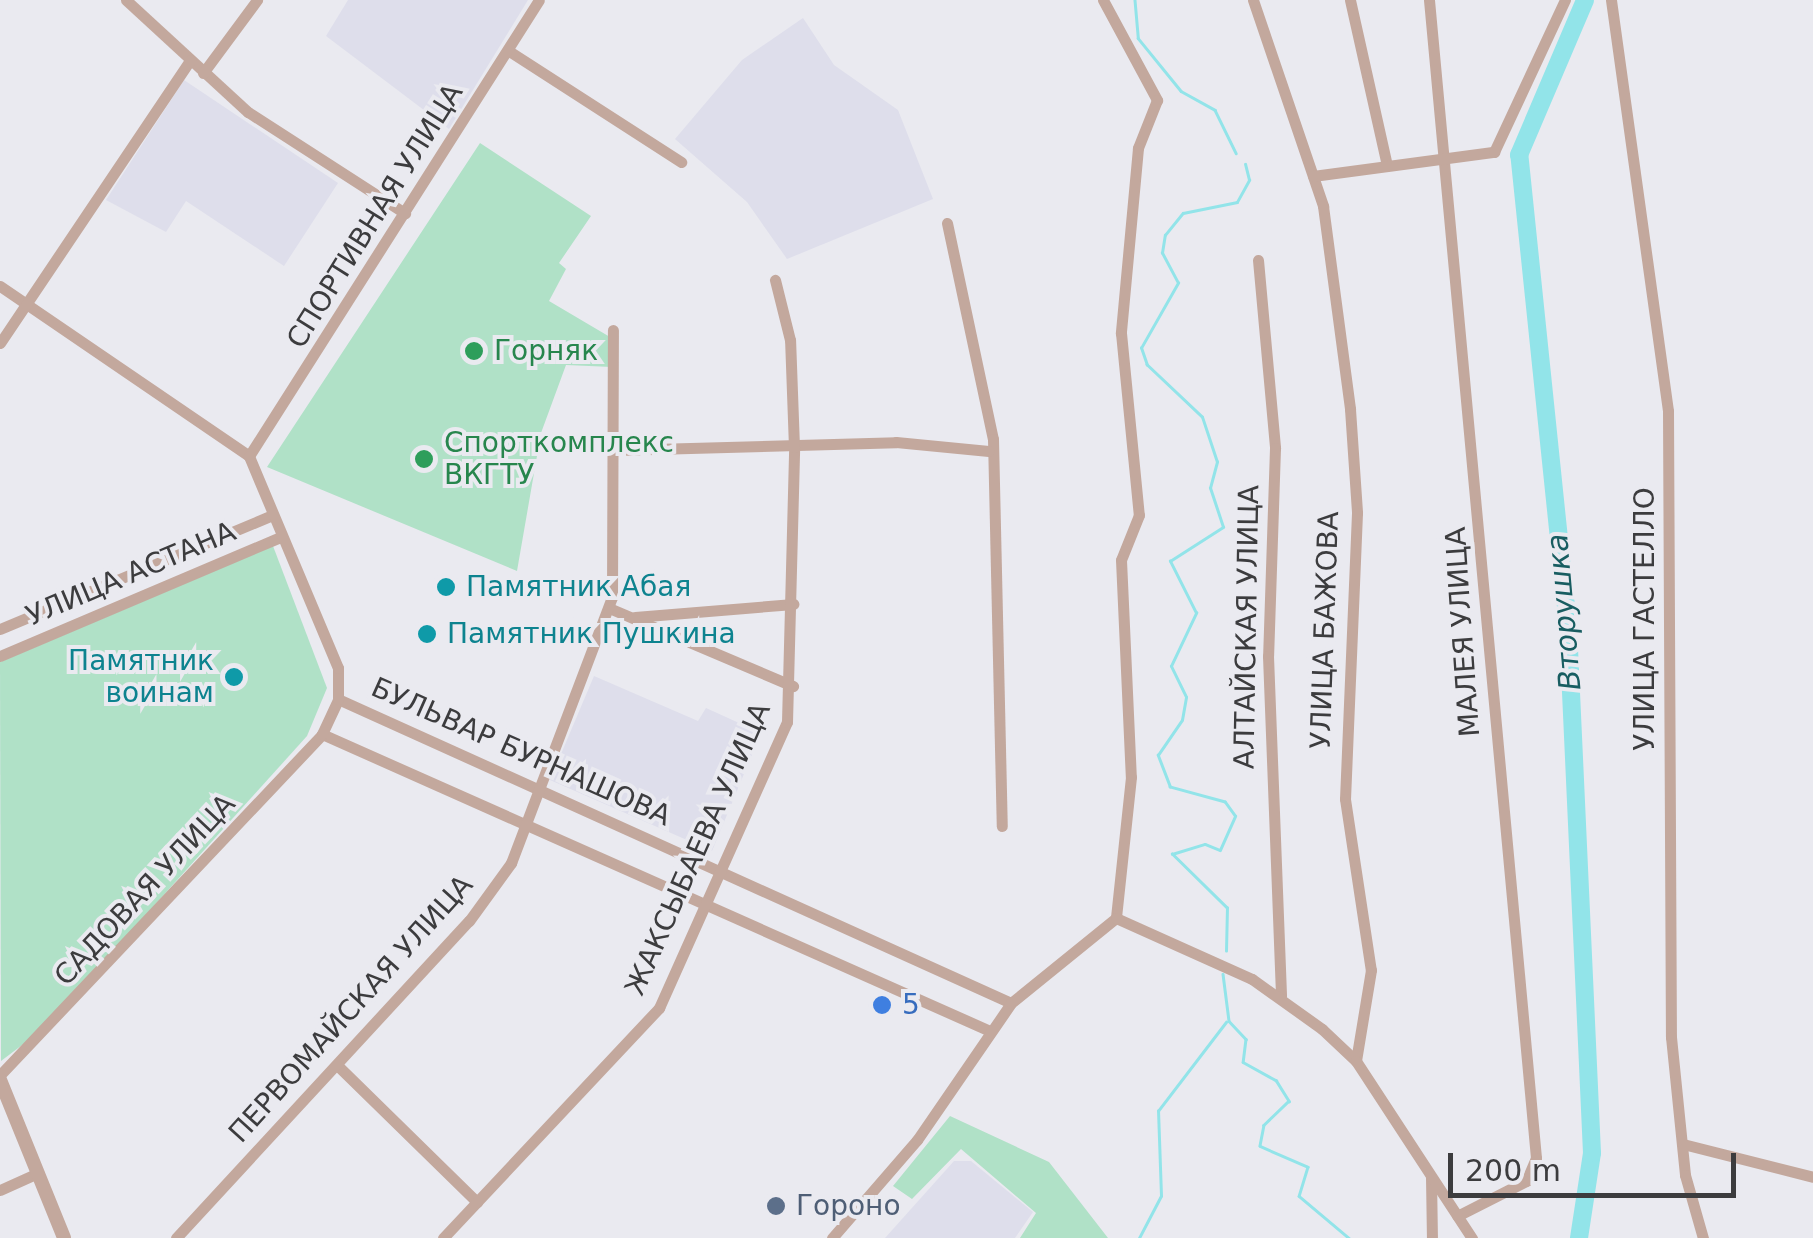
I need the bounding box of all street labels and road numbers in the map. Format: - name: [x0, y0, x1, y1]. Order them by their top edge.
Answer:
- street label: СПОРТИВНАЯ УЛИЦА: [280, 78, 470, 354]
- street label: АЛТАЙСКАЯ УЛИЦА: [1228, 485, 1266, 769]
- street label: УЛИЦА ГАСТЕЛЛО: [1628, 487, 1662, 751]
- street label: УЛИЦА БАЖОВА: [1304, 511, 1346, 749]
- street label: УЛИЦА АСТАНА: [21, 515, 241, 633]
- street label: МАЛЕЯ УЛИЦА: [1439, 526, 1487, 738]
- street label: БУЛЬВАР БУРНАШОВА: [366, 671, 676, 833]
- street label: ЖАКСЫБАЕВА УЛИЦА: [618, 697, 778, 1001]
- street label: САДОВАЯ УЛИЦА: [48, 787, 242, 993]
- street label: ПЕРВОМАЙСКАЯ УЛИЦА: [222, 868, 480, 1150]

